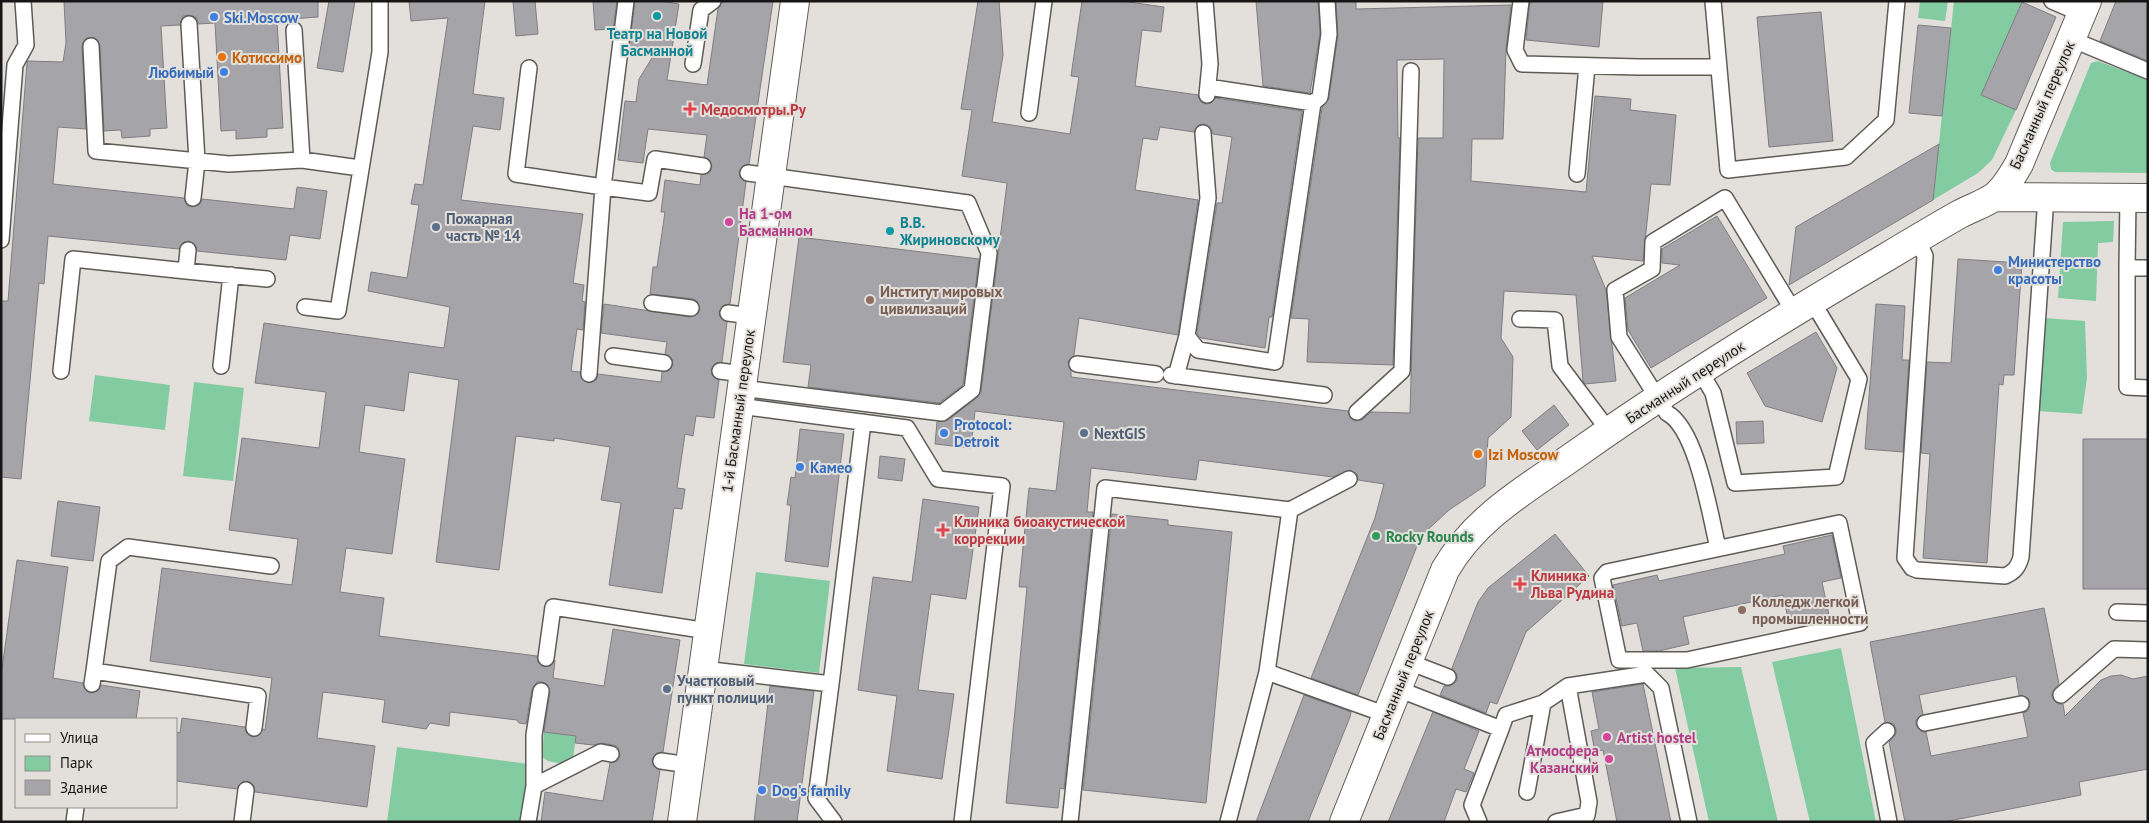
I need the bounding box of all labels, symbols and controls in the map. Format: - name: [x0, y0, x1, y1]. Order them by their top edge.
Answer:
- place label: Ski.Moscow: [224, 8, 299, 27]
- marker: Театр на Новой Басманной: [651, 10, 663, 22]
- marker: Ski.Moscow: [208, 11, 220, 23]
- place label: Театр на Новой Басманной: [607, 24, 707, 60]
- street label: Басманный переулок: [2005, 37, 2079, 172]
- place label: Котиссимо: [232, 48, 302, 67]
- marker: Котиссимо: [216, 51, 228, 63]
- place label: Любимый: [148, 63, 214, 82]
- marker: Любимый: [218, 66, 230, 78]
- place label: Медосмотры.Ру: [701, 100, 807, 119]
- marker: Медосмотры.Ру: [683, 102, 697, 116]
- place label: На 1-ом Басманном: [739, 204, 813, 240]
- place label: Пожарная часть № 14: [446, 209, 521, 245]
- place label: В.В. Жириновскому: [899, 213, 1000, 249]
- marker: На 1-ом Басманном: [723, 216, 735, 228]
- marker: Пожарная часть № 14: [430, 221, 442, 233]
- marker: В.В. Жириновскому: [884, 225, 896, 237]
- place label: Министерство красоты: [2008, 252, 2101, 288]
- marker: Министерство красоты: [1992, 264, 2004, 276]
- place label: Институт мировых цивилизаций: [880, 282, 1002, 318]
- marker: Институт мировых цивилизаций: [864, 294, 876, 306]
- street label: 1-й Басманный переулок: [717, 328, 759, 494]
- street label: Басманный переулок: [1622, 336, 1749, 428]
- place label: Protocol: Detroit: [954, 415, 1011, 451]
- place label: NextGIS: [1094, 424, 1146, 443]
- marker: Protocol: Detroit: [938, 427, 950, 439]
- marker: NextGIS: [1078, 427, 1090, 439]
- place label: Izi Moscow: [1488, 445, 1559, 464]
- marker: Izi Moscow: [1472, 448, 1484, 460]
- place label: Камео: [810, 458, 852, 477]
- marker: Камео: [794, 461, 806, 473]
- place label: Клиника биоакустической коррекции: [954, 512, 1125, 548]
- marker: Клиника биоакустической коррекции: [936, 523, 950, 537]
- place label: Rocky Rounds: [1386, 527, 1474, 546]
- marker: Rocky Rounds: [1370, 530, 1382, 542]
- place label: Клиника Льва Рудина: [1530, 566, 1614, 602]
- marker: Клиника Льва Рудина: [1513, 577, 1527, 591]
- place label: Колледж легкой промышленности: [1752, 592, 1868, 628]
- marker: Колледж легкой промышленности: [1736, 604, 1748, 616]
- street label: Басманный переулок: [1368, 606, 1438, 743]
- place label: Участковый пункт полиции: [676, 671, 774, 707]
- marker: Участковый пункт полиции: [661, 683, 673, 695]
- legend: [15, 718, 178, 808]
- text: Улица: [60, 728, 98, 747]
- place label: Artist hostel: [1617, 728, 1697, 747]
- marker: Artist hostel: [1601, 731, 1613, 743]
- place label: Атмосфера Казанский: [1526, 741, 1599, 777]
- text: Парк: [60, 753, 93, 772]
- marker: Атмосфера Казанский: [1603, 753, 1615, 765]
- text: Здание: [60, 778, 108, 797]
- place label: Dog's family: [772, 781, 851, 800]
- marker: Dog's family: [756, 784, 768, 796]

